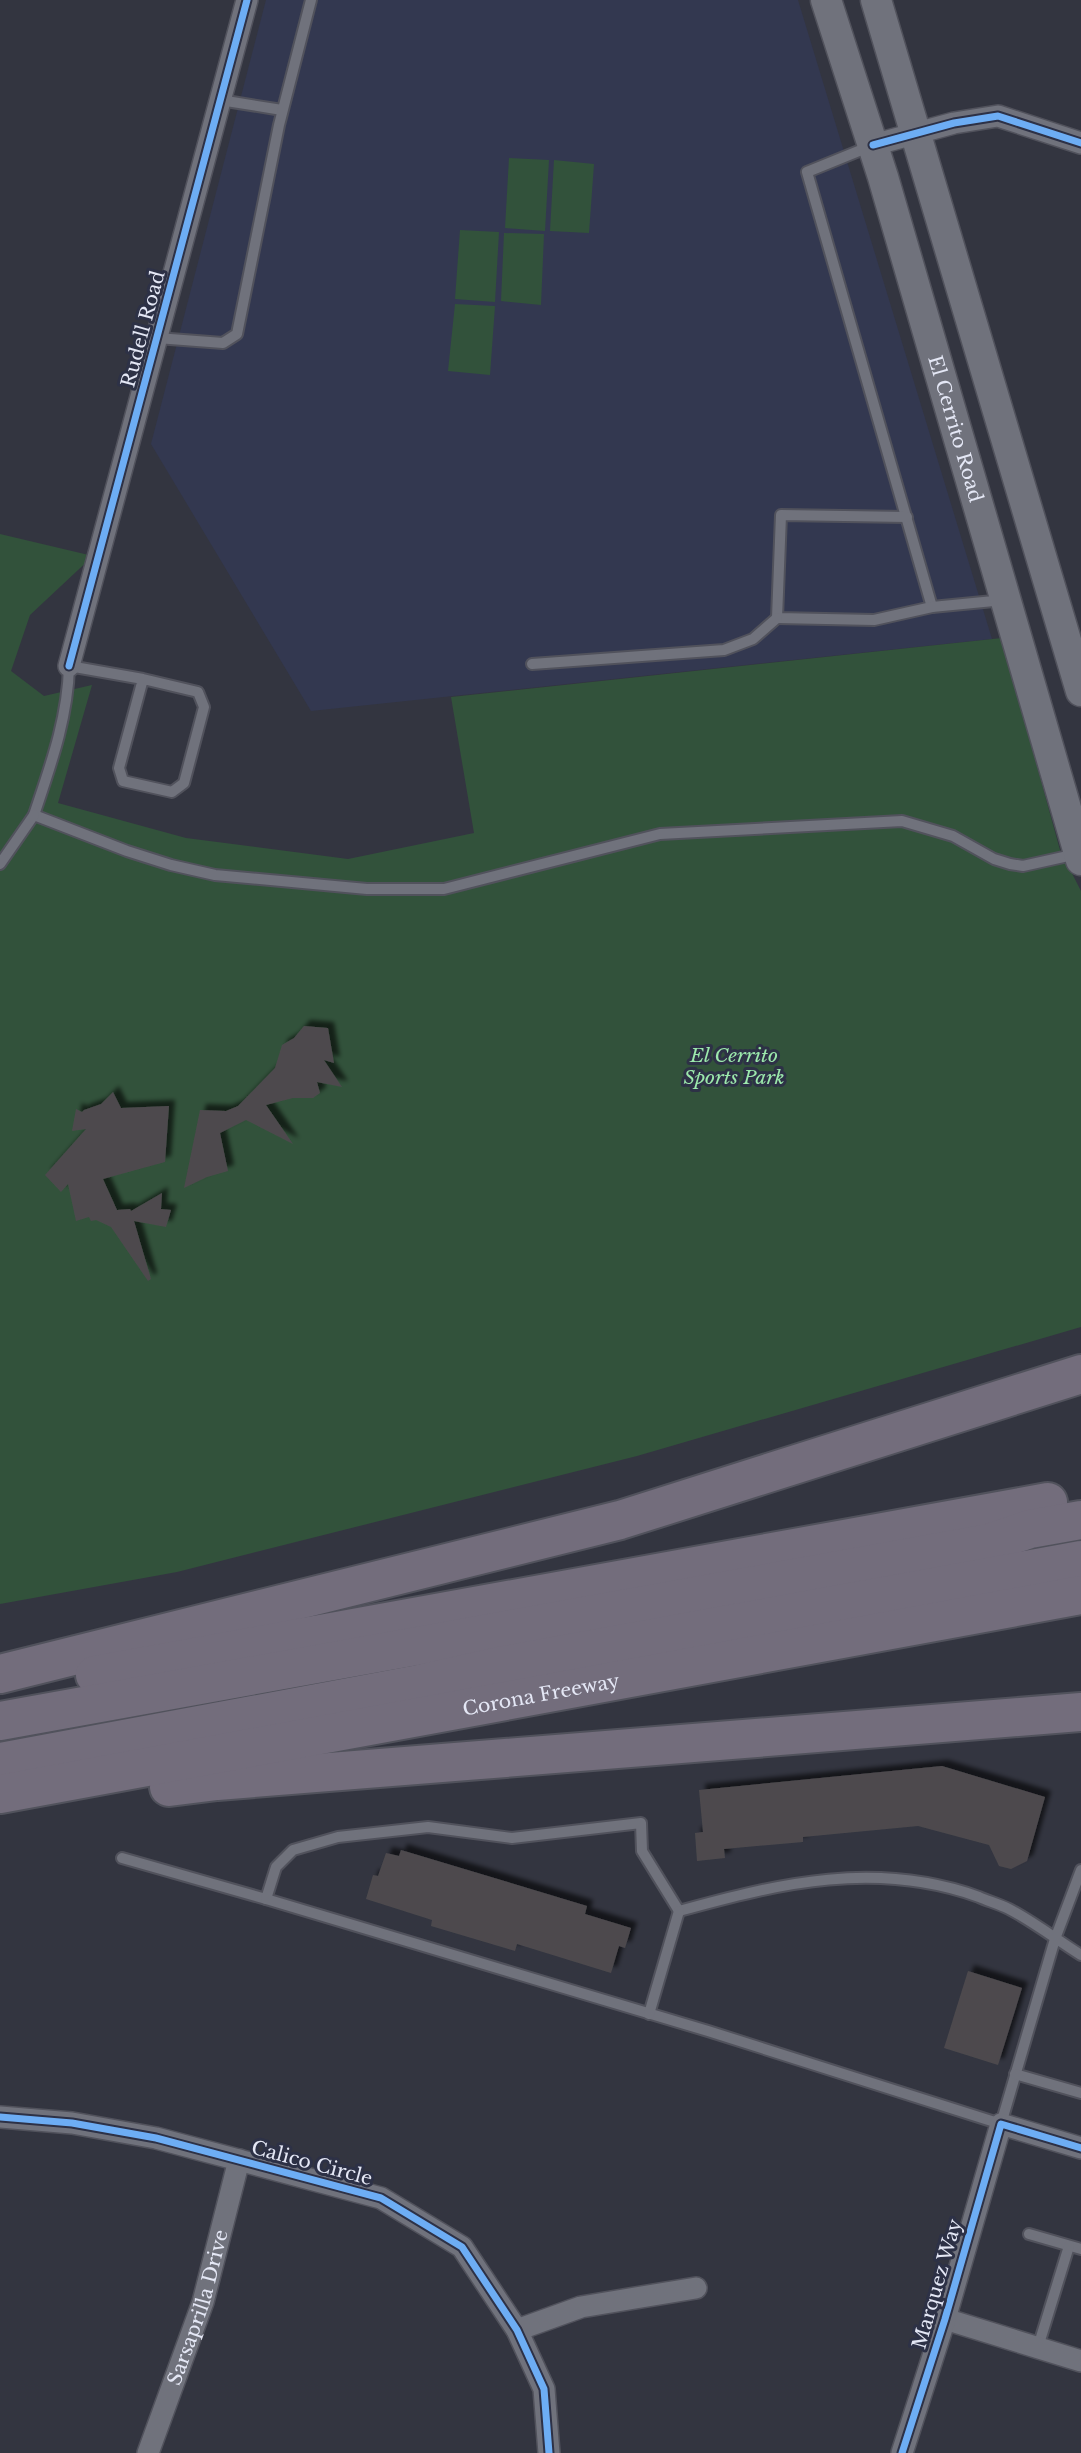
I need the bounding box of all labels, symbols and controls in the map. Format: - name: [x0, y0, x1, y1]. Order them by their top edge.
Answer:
- street label: Rudell Road: [116, 268, 170, 390]
- street label: El Cerrito Road: [924, 353, 988, 505]
- park label: El Cerrito Sports Park: [683, 1044, 785, 1089]
- street label: Corona Freeway: [461, 1669, 621, 1720]
- street label: Calico Circle: [249, 2136, 375, 2190]
- street label: Marquez Way: [907, 2216, 967, 2352]
- street label: Sarsaprilla Drive: [162, 2227, 232, 2388]

